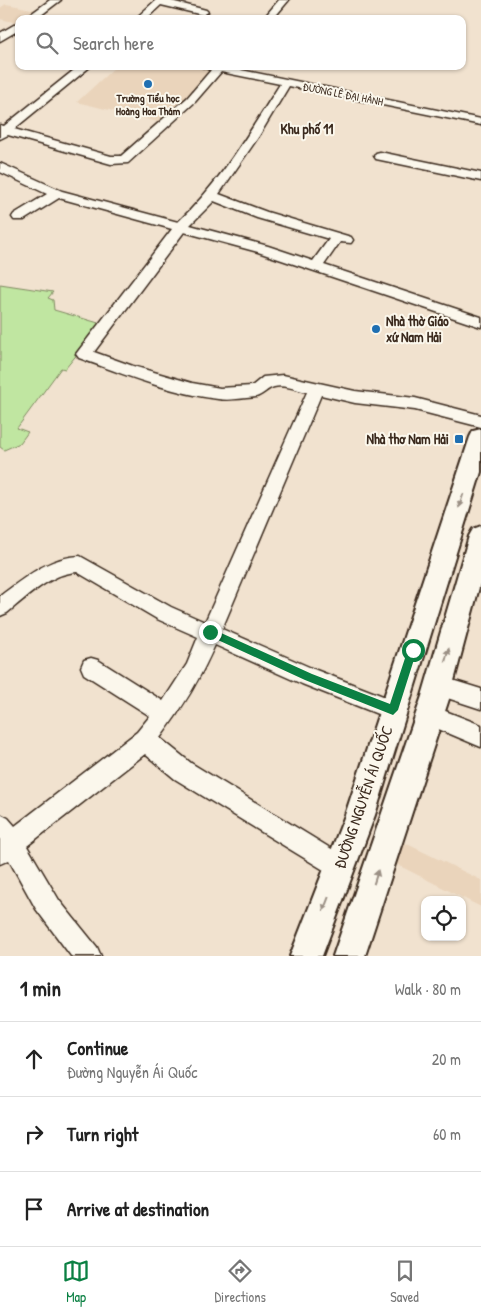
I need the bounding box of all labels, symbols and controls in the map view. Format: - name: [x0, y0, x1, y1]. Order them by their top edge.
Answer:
- search box: [15, 15, 466, 70]
- icon: search: [33, 29, 61, 57]
- text: Search here: [73, 30, 154, 56]
- marker: Trường Tiểu học Hoàng Hoa Thám: [142, 78, 154, 90]
- street label: ĐƯỜNG LÊ ĐẠI HÀNH: [302, 79, 384, 109]
- place label: Trường Tiểu học Hoàng Hoa Thám: [116, 91, 181, 119]
- district label: Khu phố 11: [281, 119, 333, 140]
- place label: Nhà thờ Giáo xứ Nam Hải: [386, 311, 449, 346]
- marker: Nhà thờ Giáo xứ Nam Hải: [370, 323, 382, 335]
- place label: Nhà thơ Nam Hải: [367, 429, 449, 448]
- marker: Nhà thơ Nam Hải: [453, 433, 465, 445]
- one-way arrow: [456, 493, 464, 508]
- route end: [199, 621, 222, 644]
- route start: [402, 639, 425, 662]
- one-way arrow: [443, 648, 451, 663]
- street label: ĐƯỜNG NGUYỄN ÁI QUỐC: [328, 722, 398, 871]
- one-way arrow: [372, 869, 380, 884]
- one-way arrow: [322, 896, 329, 911]
- map controls: [421, 896, 466, 941]
- button: locate: [421, 896, 466, 941]
- text: 1 min: [20, 974, 61, 1003]
- text: Walk · 80 m: [395, 978, 461, 1000]
- text: Continue: [67, 1035, 128, 1061]
- icon: ahead: [20, 1045, 48, 1073]
- text: 20 m: [432, 1048, 461, 1070]
- text: Đường Nguyễn Ái Quốc: [67, 1061, 197, 1083]
- icon: right: [20, 1120, 48, 1148]
- text: Turn right: [67, 1121, 138, 1147]
- text: 60 m: [433, 1123, 461, 1145]
- icon: arrive: [20, 1195, 48, 1223]
- text: Arrive at destination: [67, 1196, 209, 1222]
- tab: Map: [62, 1257, 90, 1306]
- tab: Directions: [214, 1257, 266, 1306]
- tab: Saved: [390, 1257, 419, 1306]

